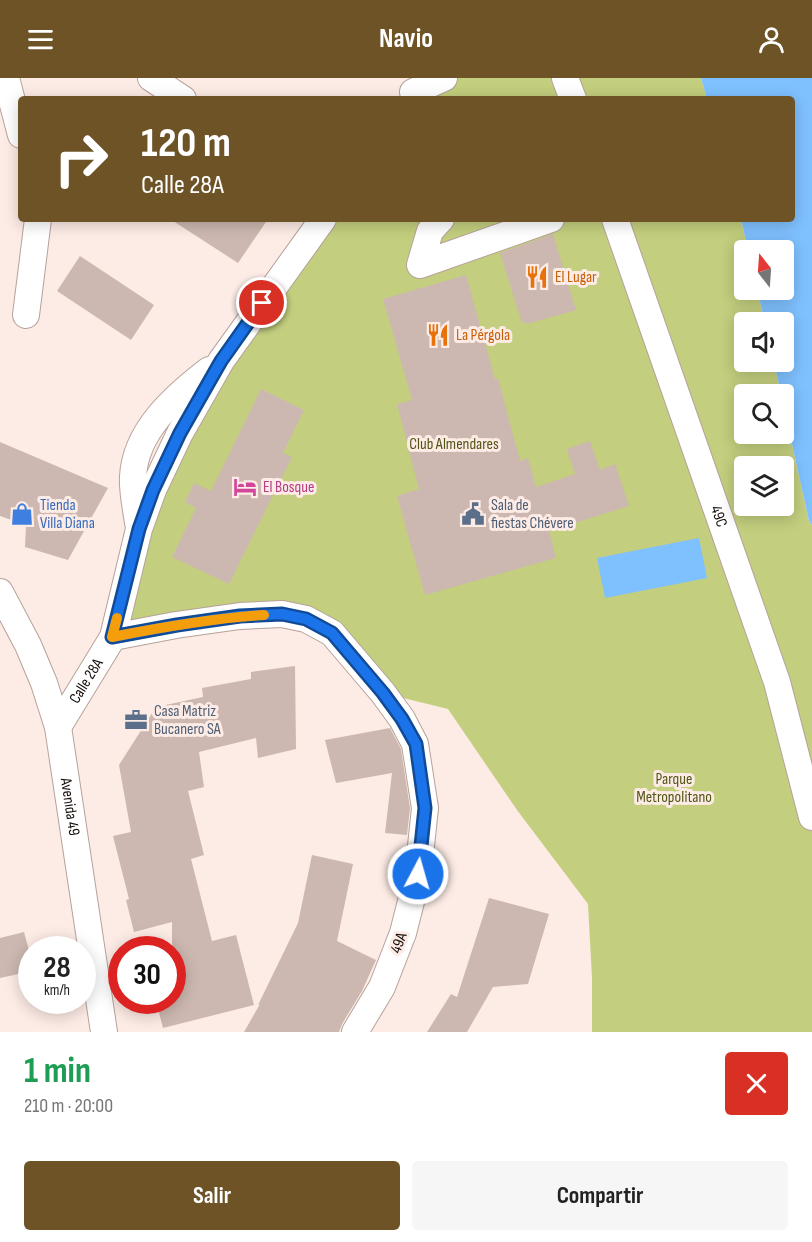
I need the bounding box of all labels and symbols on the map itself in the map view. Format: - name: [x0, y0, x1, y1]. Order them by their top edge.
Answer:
- north arrow: [734, 240, 794, 300]
- restaurant icon: El Lugar: [524, 264, 550, 290]
- place label: El Lugar: [555, 268, 597, 287]
- pin: [236, 277, 287, 328]
- restaurant icon: La Pérgola: [425, 322, 451, 348]
- place label: La Pérgola: [456, 326, 510, 345]
- park label: Club Almendares: [409, 435, 499, 454]
- hotel icon: El Bosque: [232, 474, 258, 500]
- place label: El Bosque: [263, 478, 314, 497]
- place label: Tienda Villa Diana: [40, 496, 95, 533]
- place label: Sala de fiestas Chévere: [491, 496, 574, 533]
- shop icon: Tienda Villa Diana: [9, 501, 35, 527]
- public building icon: Sala de fiestas Chévere: [460, 501, 486, 527]
- street label: 49C: [706, 503, 732, 530]
- street label: Calle 28A: [65, 655, 107, 707]
- place label: Casa Matriz Bucanero SA: [154, 702, 221, 739]
- office icon: Casa Matriz Bucanero SA: [123, 707, 149, 733]
- park label: Parque Metropolitano: [636, 770, 712, 807]
- street label: Avenida 49: [56, 776, 84, 837]
- position arrow: [386, 842, 450, 906]
- street label: 49A: [387, 930, 412, 956]
- speed limit sign: 30: [108, 936, 186, 1014]

